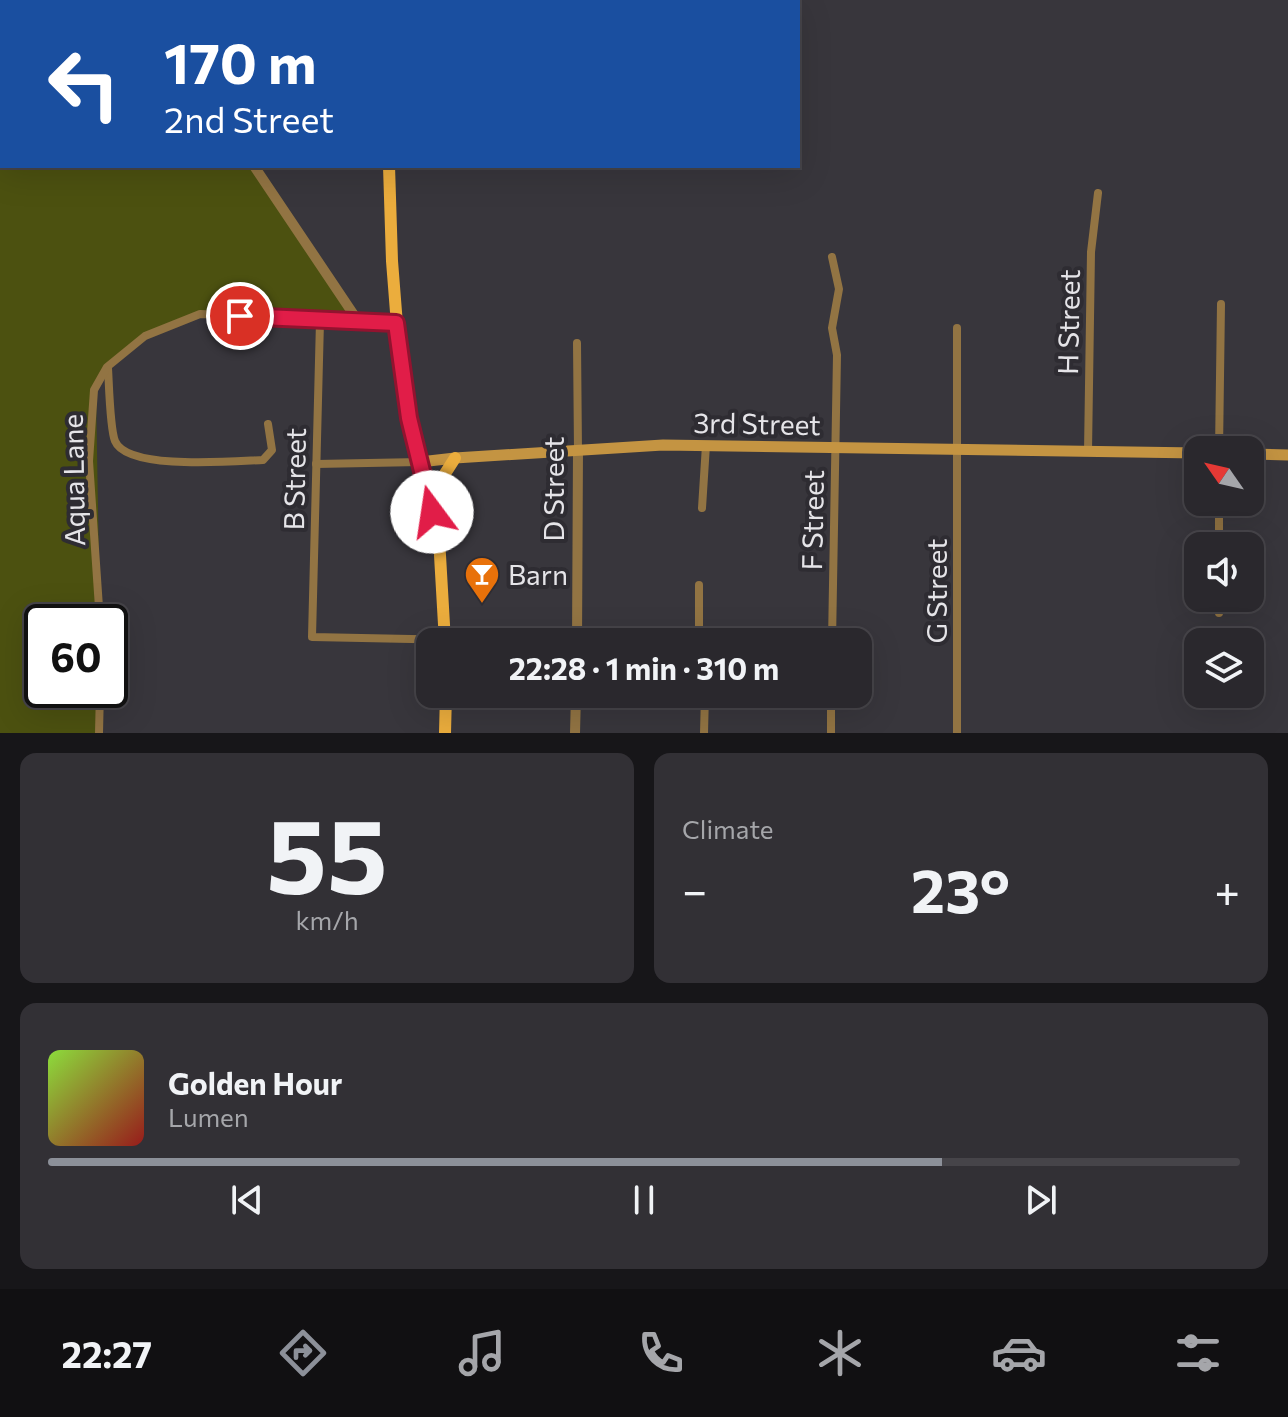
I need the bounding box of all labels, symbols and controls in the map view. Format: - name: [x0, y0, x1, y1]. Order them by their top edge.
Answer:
- text: 170 m: [164, 27, 317, 96]
- icon: left: [32, 32, 136, 136]
- text: 2nd Street: [164, 96, 334, 140]
- street label: H Street: [1050, 269, 1086, 375]
- pin: [206, 282, 274, 350]
- icon: arrive: [218, 294, 262, 338]
- street label: 3rd Street: [693, 405, 821, 441]
- street label: Aqua Lane: [55, 414, 91, 546]
- street label: B Street: [276, 427, 312, 531]
- street label: D Street: [536, 436, 570, 542]
- north arrow: [1184, 436, 1264, 516]
- map controls: [1184, 436, 1264, 708]
- street label: F Street: [794, 469, 830, 571]
- position arrow: [390, 470, 474, 554]
- button: sound: [1184, 532, 1264, 612]
- street label: G Street: [919, 538, 953, 644]
- bar icon: Barn: [463, 555, 501, 605]
- place label: Barn: [508, 557, 568, 591]
- speed limit sign: 60: [24, 604, 128, 708]
- button: layers: [1184, 628, 1264, 708]
- text: 22:28 · 1 min · 310 m: [509, 649, 779, 686]
- text: 55: [266, 788, 388, 915]
- text: Climate: [682, 813, 774, 844]
- text: 23°: [911, 852, 1010, 925]
- text: −: [682, 862, 707, 916]
- text: +: [1214, 862, 1240, 916]
- text: km/h: [295, 904, 359, 935]
- text: Golden Hour: [168, 1064, 342, 1101]
- text: Lumen: [168, 1101, 249, 1132]
- icon: previous: [225, 1178, 269, 1222]
- icon: pause: [622, 1178, 666, 1222]
- icon: next: [1019, 1178, 1063, 1222]
- icon: directions: [275, 1325, 331, 1381]
- icon: music: [454, 1325, 510, 1381]
- icon: phone: [633, 1325, 689, 1381]
- icon: climate: [812, 1325, 868, 1381]
- icon: car: [991, 1325, 1047, 1381]
- icon: filters: [1170, 1325, 1226, 1381]
- text: 22:27: [62, 1331, 152, 1375]

